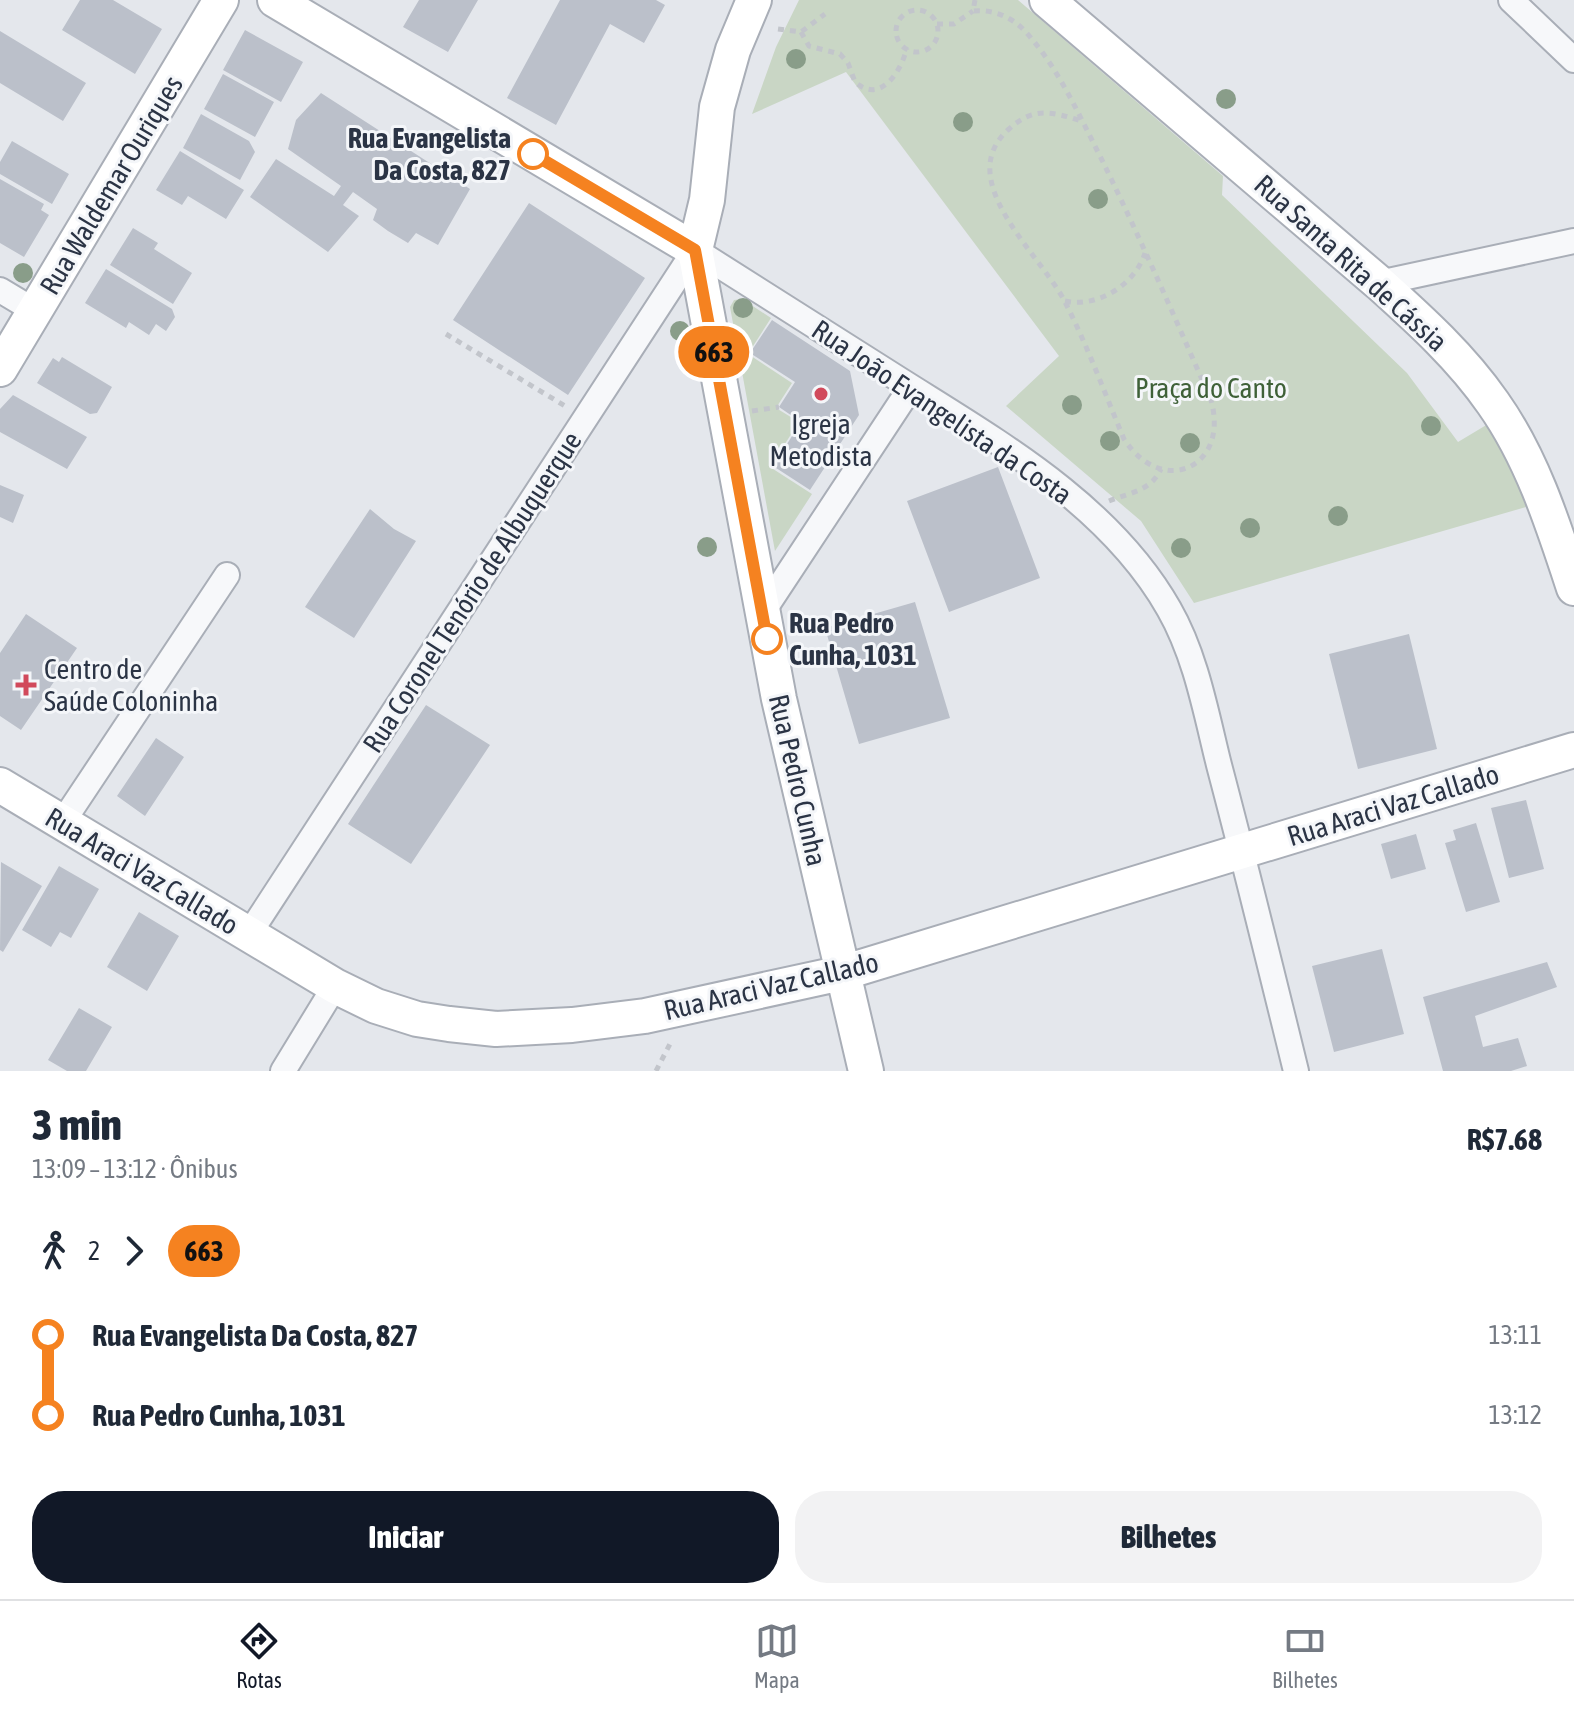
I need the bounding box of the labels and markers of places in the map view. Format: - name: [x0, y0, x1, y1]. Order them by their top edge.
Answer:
- place label: Rua Evangelista Da Costa, 827: [348, 122, 511, 186]
- marker: Rua Evangelista Da Costa, 827: [518, 139, 548, 169]
- marker: Igreja Metodista: [812, 385, 830, 403]
- place label: Igreja Metodista: [769, 408, 873, 472]
- place label: Rua Pedro Cunha, 1031: [789, 607, 917, 671]
- marker: Rua Pedro Cunha, 1031: [752, 624, 782, 654]
- place label: Centro de Saúde Coloninha: [44, 653, 218, 717]
- marker: Centro de Saúde Coloninha: [15, 674, 37, 696]

